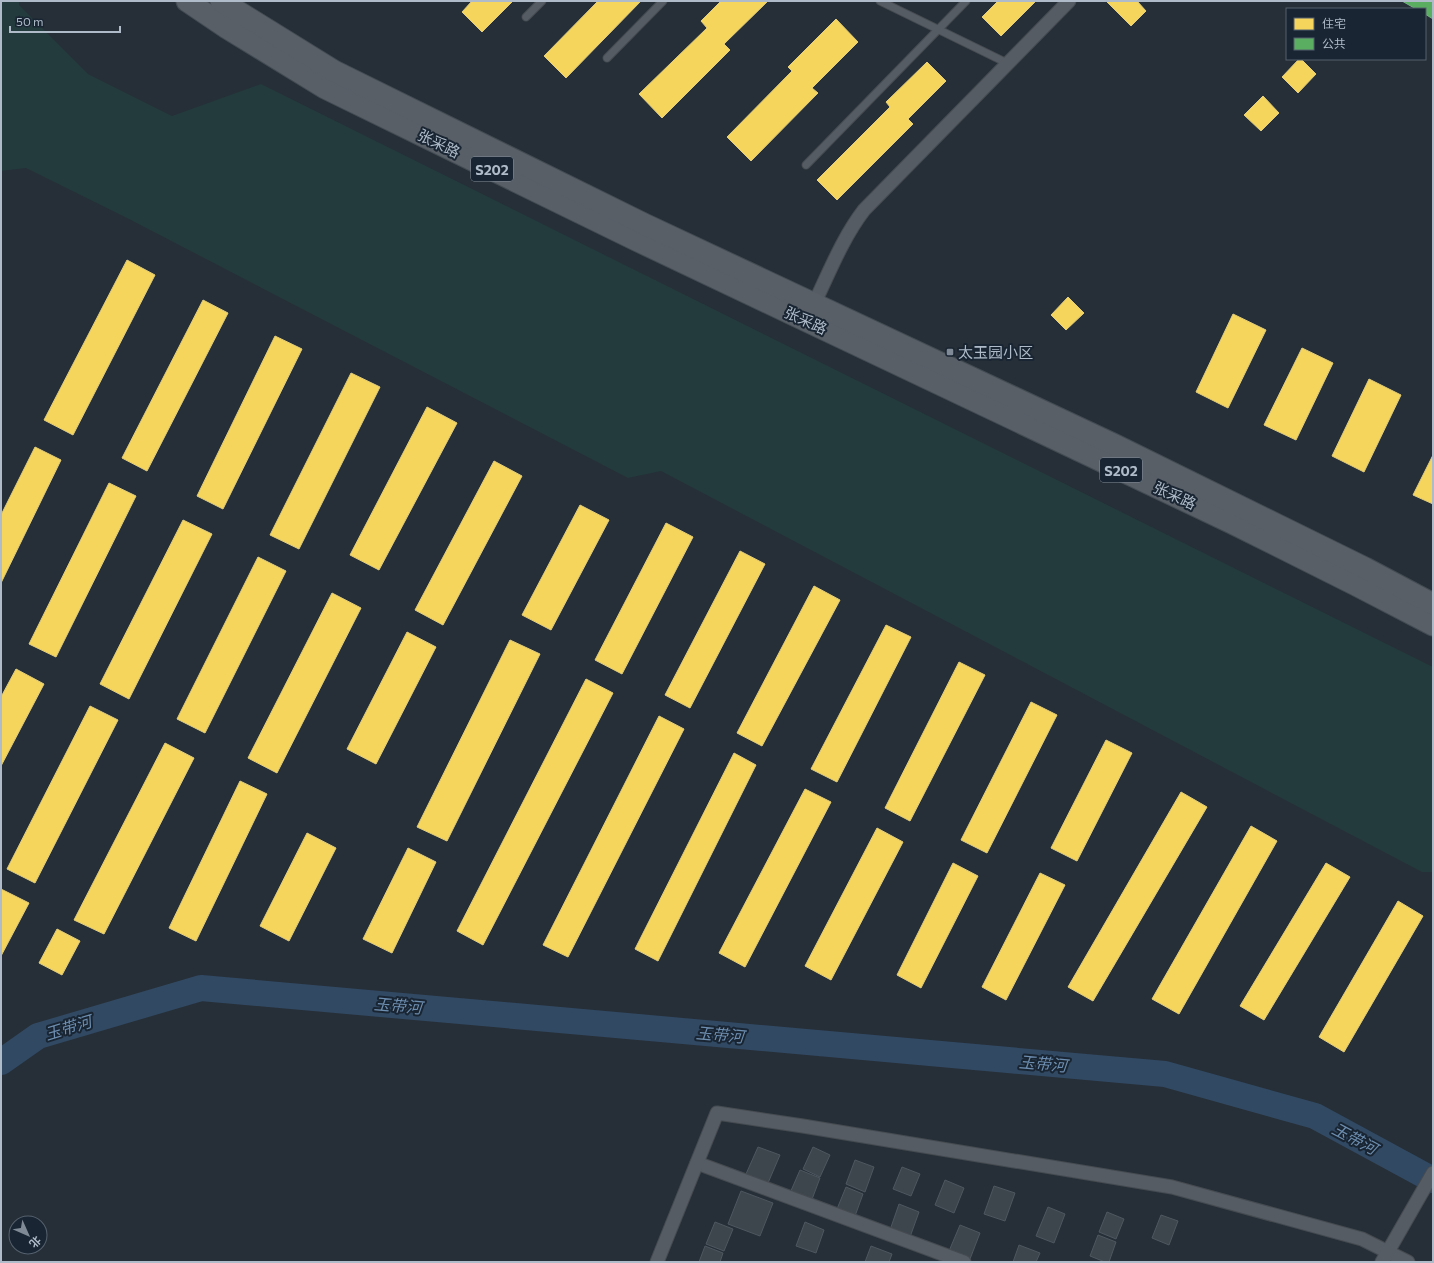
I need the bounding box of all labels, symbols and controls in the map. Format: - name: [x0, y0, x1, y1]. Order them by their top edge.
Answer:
- scale bar: [10, 8, 120, 34]
- legend: [1286, 8, 1426, 60]
- text: 50 m: [16, 14, 44, 28]
- text: 住宅: [1322, 16, 1346, 30]
- text: 公共: [1322, 36, 1346, 50]
- street label: 张采路: [415, 125, 463, 161]
- road number: S202: [471, 157, 513, 181]
- street label: 张采路: [782, 302, 830, 338]
- place label: 太玉园小区: [958, 343, 1033, 361]
- marker: 太玉园小区: [945, 347, 955, 357]
- road number: S202: [1100, 458, 1142, 482]
- street label: 张采路: [1151, 477, 1199, 513]
- water label: 玉带河: [373, 993, 426, 1017]
- water label: 玉带河: [42, 1010, 97, 1043]
- water label: 玉带河: [695, 1022, 748, 1046]
- water label: 玉带河: [1018, 1051, 1071, 1075]
- water label: 玉带河: [1329, 1118, 1383, 1159]
- north arrow: [8, 1215, 48, 1255]
- text: 北: [27, 1234, 44, 1251]

